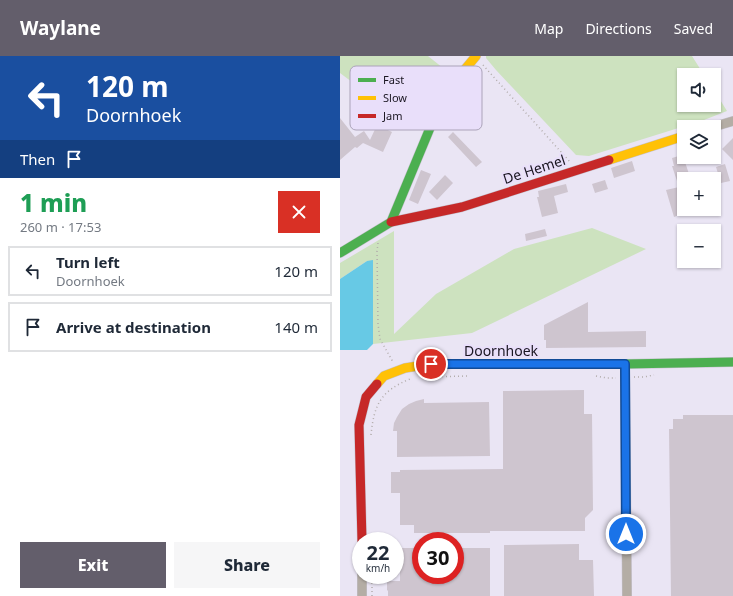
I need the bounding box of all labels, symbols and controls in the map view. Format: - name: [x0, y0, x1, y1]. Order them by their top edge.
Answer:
- text: Waylane: [20, 15, 101, 41]
- text: Map: [534, 19, 563, 38]
- text: Directions: [585, 19, 652, 38]
- text: Saved: [674, 19, 713, 38]
- legend: [350, 66, 482, 130]
- text: 120 m: [86, 67, 169, 105]
- map controls: [677, 68, 721, 268]
- button: sound: [677, 68, 721, 112]
- icon: left: [20, 72, 72, 124]
- text: Fast: [383, 72, 404, 87]
- text: Slow: [383, 90, 407, 105]
- text: Doornhoek: [86, 103, 181, 127]
- text: Jam: [382, 108, 402, 123]
- button: layers: [677, 120, 721, 164]
- icon: arrive: [63, 148, 85, 170]
- text: Then: [20, 149, 55, 169]
- street label: De Hemel: [500, 150, 568, 188]
- button: +: [677, 172, 721, 216]
- text: 1 min: [20, 186, 87, 219]
- button: close: [278, 191, 320, 233]
- text: 260 m · 17:53: [20, 218, 101, 236]
- button: −: [677, 224, 721, 268]
- text: Turn left: [56, 252, 120, 272]
- icon: left: [22, 260, 44, 282]
- text: 120 m: [274, 261, 318, 281]
- text: Doornhoek: [56, 272, 125, 290]
- icon: arrive: [22, 316, 44, 338]
- text: Arrive at destination: [56, 317, 211, 337]
- text: 140 m: [274, 317, 318, 337]
- street label: Doornhoek: [464, 341, 539, 360]
- pin: [414, 347, 448, 381]
- icon: arrive: [420, 353, 442, 375]
- position arrow: [605, 513, 647, 555]
- speed limit sign: 30: [412, 532, 464, 584]
- text: 22: [367, 539, 389, 566]
- button: Exit: [20, 542, 166, 588]
- button: Share: [174, 542, 320, 588]
- text: km/h: [366, 561, 390, 575]

